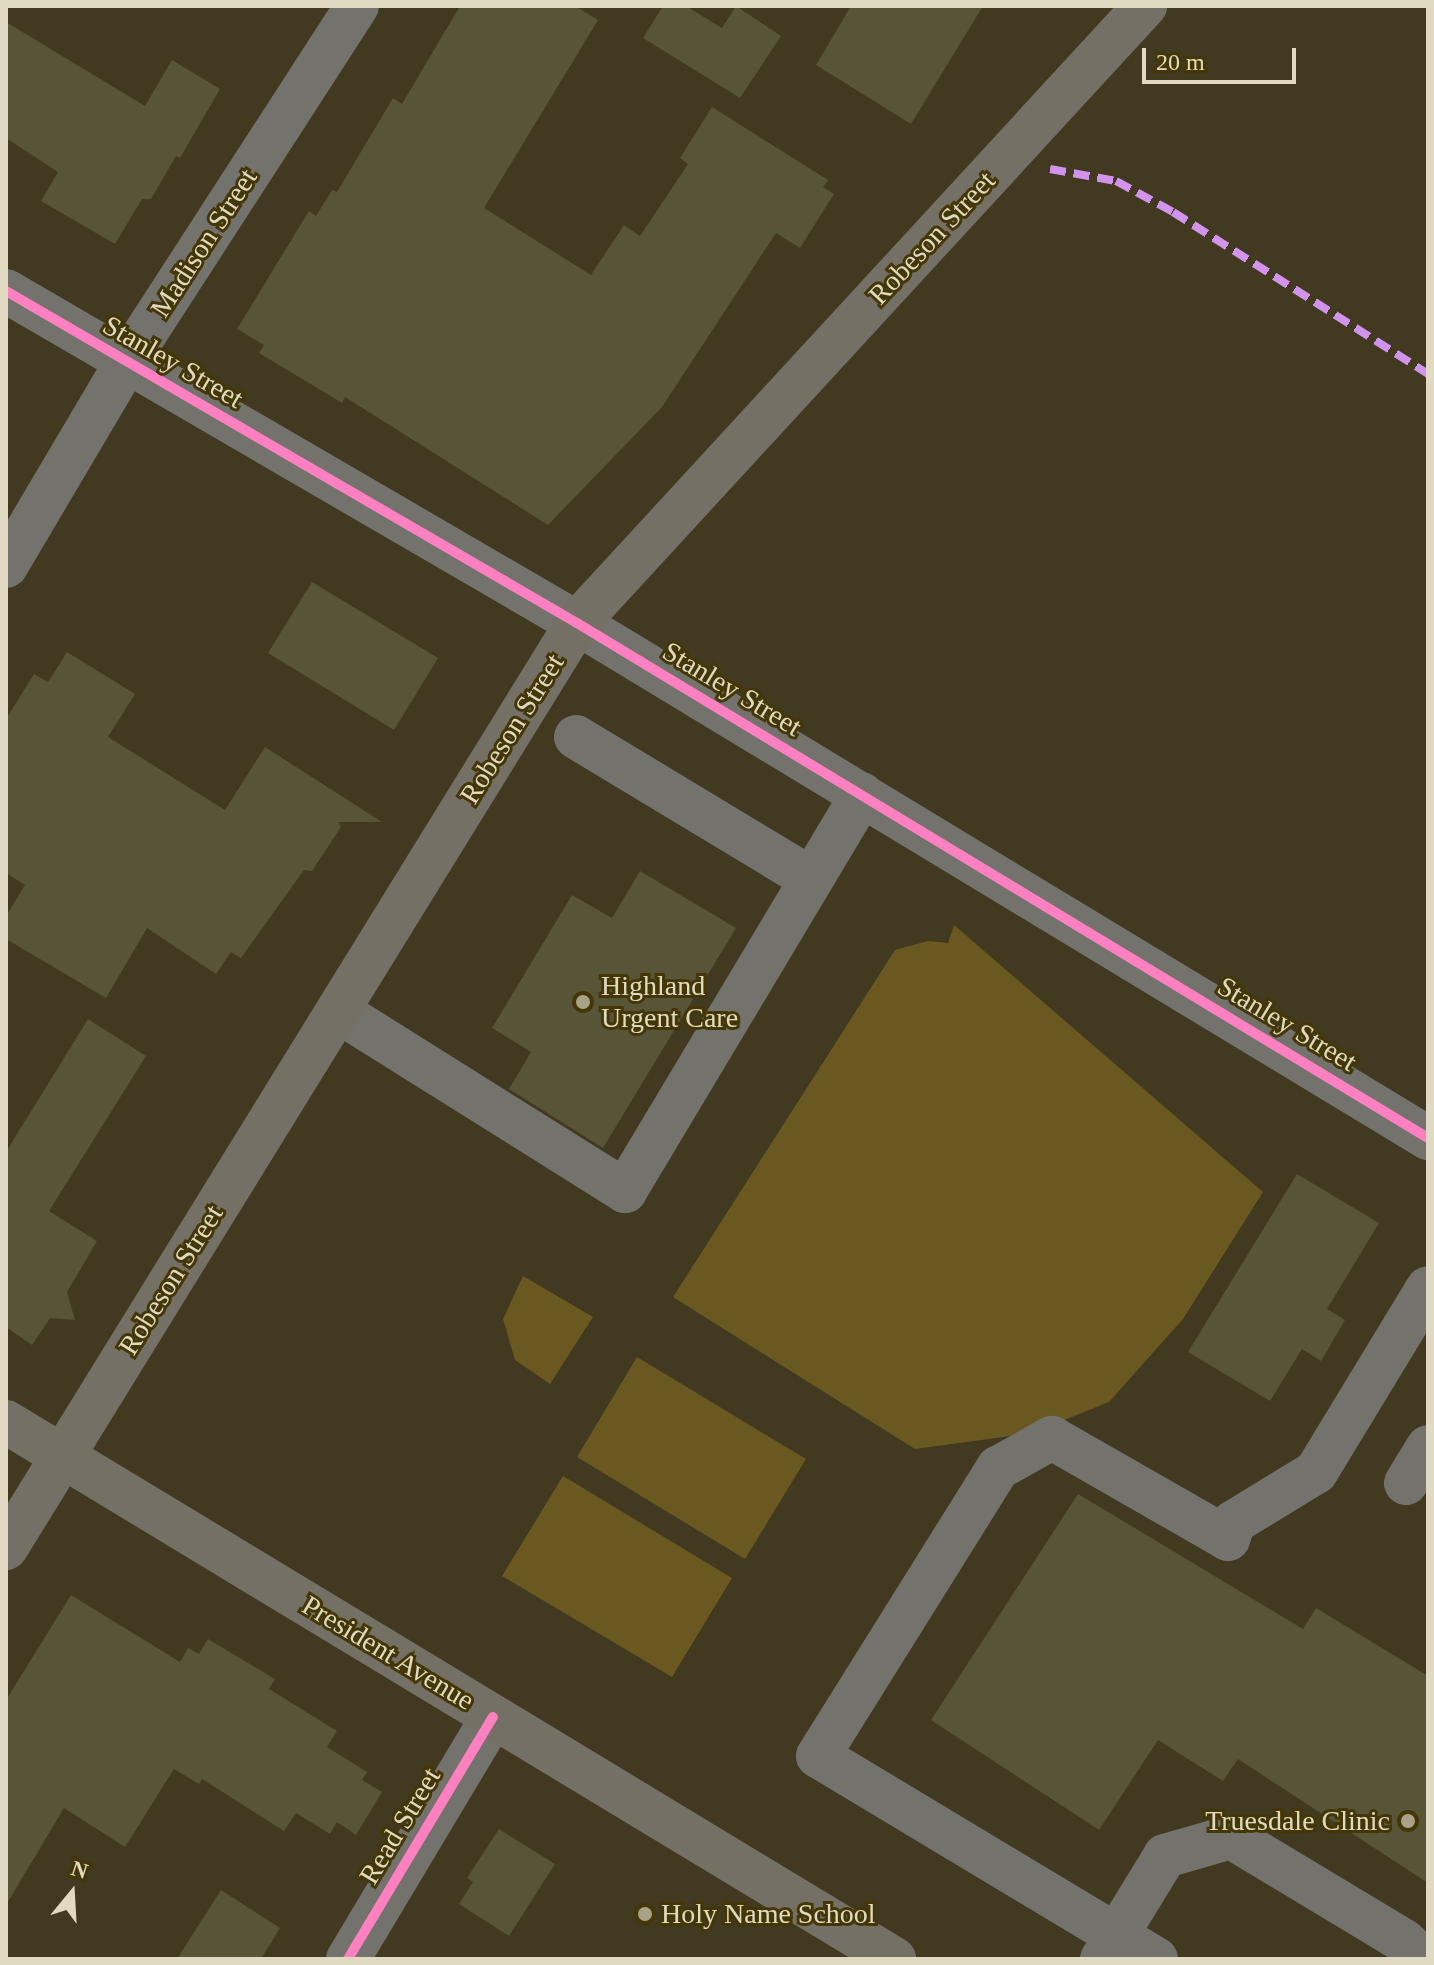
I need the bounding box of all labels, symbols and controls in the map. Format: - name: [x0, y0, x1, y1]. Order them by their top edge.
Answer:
- scale bar: [1146, 32, 1300, 82]
- text: 20 m: [1156, 49, 1205, 75]
- street label: Madison Street: [144, 162, 264, 324]
- street label: Robeson Street: [862, 164, 1002, 312]
- street label: Stanley Street: [97, 308, 249, 416]
- street label: Stanley Street: [656, 634, 808, 744]
- street label: Robeson Street: [453, 648, 571, 810]
- place label: Highland Urgent Care: [601, 969, 738, 1035]
- street label: Stanley Street: [1211, 969, 1363, 1079]
- marker: Highland Urgent Care: [572, 991, 594, 1013]
- street label: Robeson Street: [112, 1199, 230, 1361]
- street label: President Avenue: [295, 1588, 481, 1718]
- street label: Read Street: [352, 1762, 448, 1890]
- place label: Truesdale Clinic: [1205, 1804, 1390, 1838]
- marker: Truesdale Clinic: [1397, 1810, 1419, 1832]
- north arrow: [32, 1853, 112, 1933]
- text: N: [68, 1855, 91, 1884]
- place label: Holy Name School: [661, 1897, 876, 1931]
- marker: Holy Name School: [636, 1905, 654, 1923]

